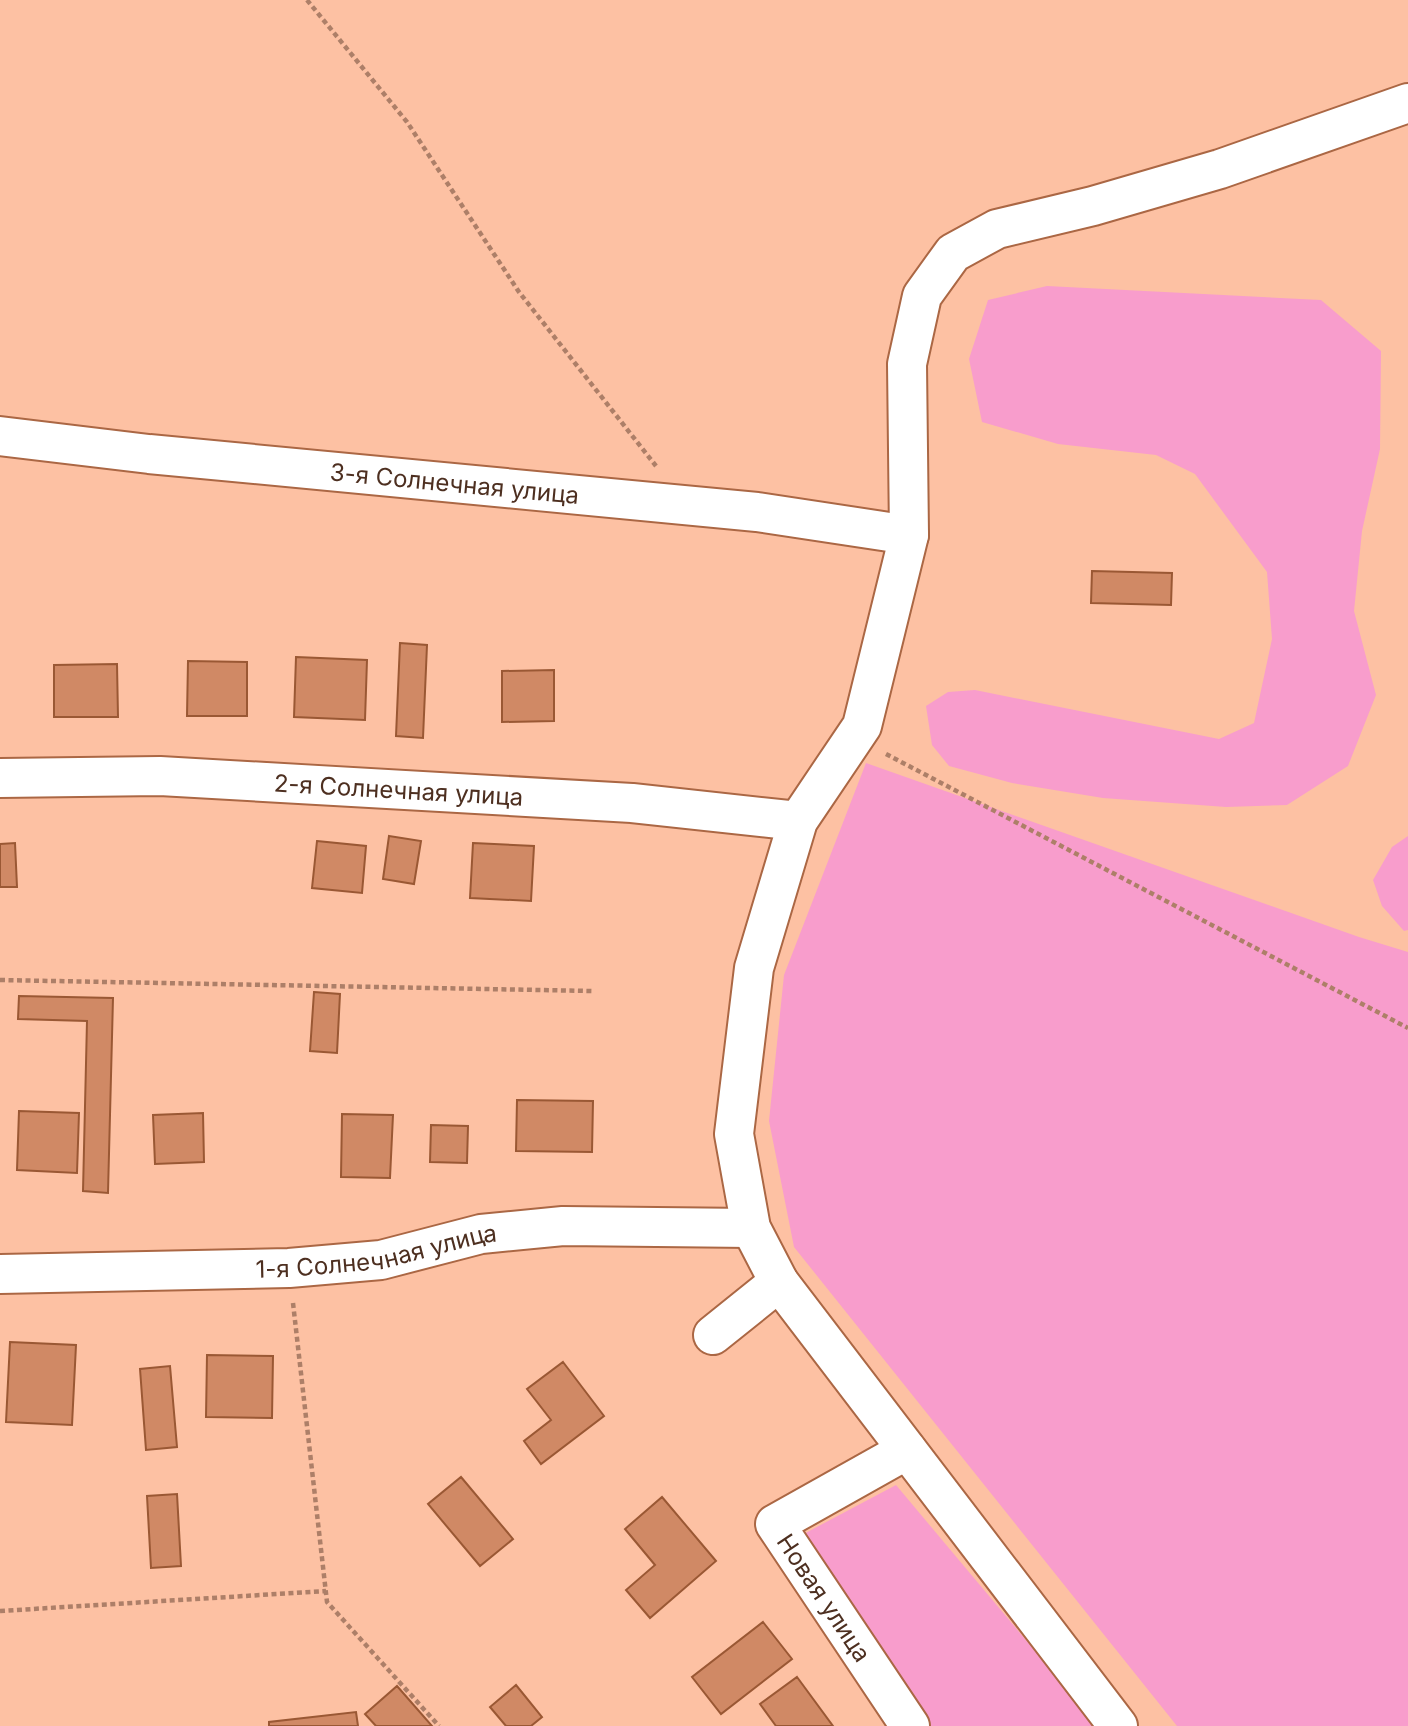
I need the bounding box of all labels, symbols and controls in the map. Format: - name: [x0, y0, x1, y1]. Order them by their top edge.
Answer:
- street label: 3-я Солнечная улица: [329, 457, 580, 509]
- street label: 2-я Солнечная улица: [273, 768, 524, 811]
- street label: 1-я Солнечная улица: [255, 1218, 498, 1283]
- street label: Новая улица: [771, 1528, 877, 1667]

